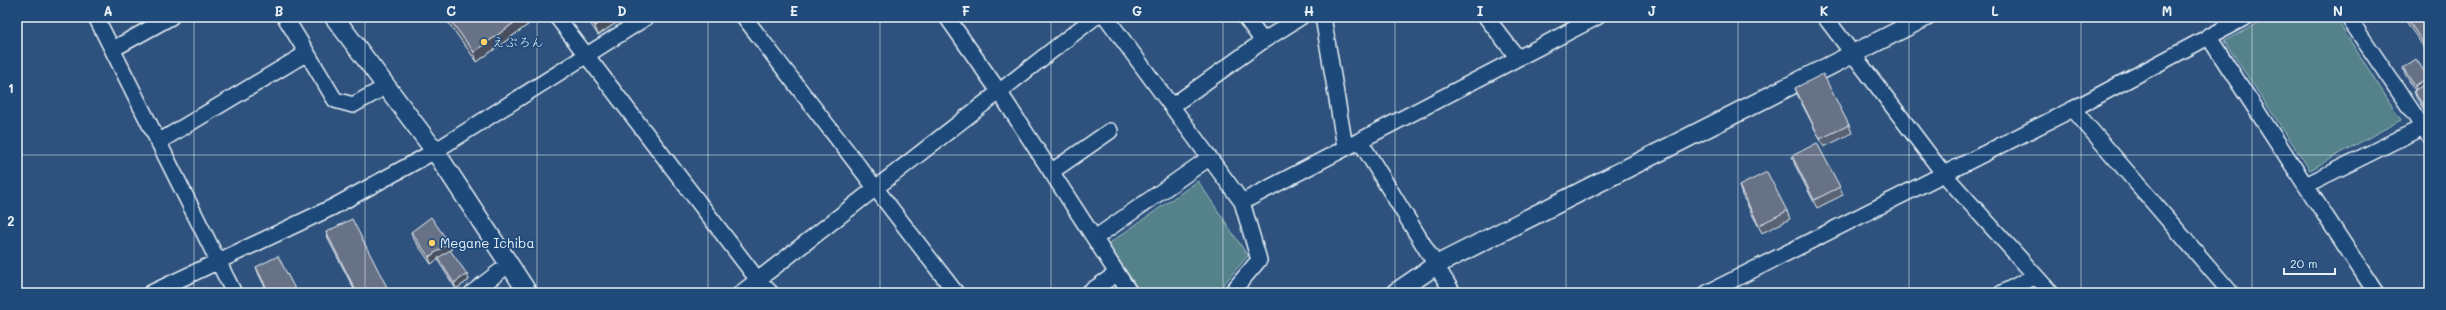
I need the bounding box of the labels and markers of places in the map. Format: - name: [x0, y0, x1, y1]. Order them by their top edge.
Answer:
- place label: えぷろん: [492, 33, 544, 50]
- marker: えぷろん: [479, 37, 489, 47]
- place label: Megane Ichiba: [440, 234, 534, 251]
- marker: Megane Ichiba: [427, 238, 437, 248]

